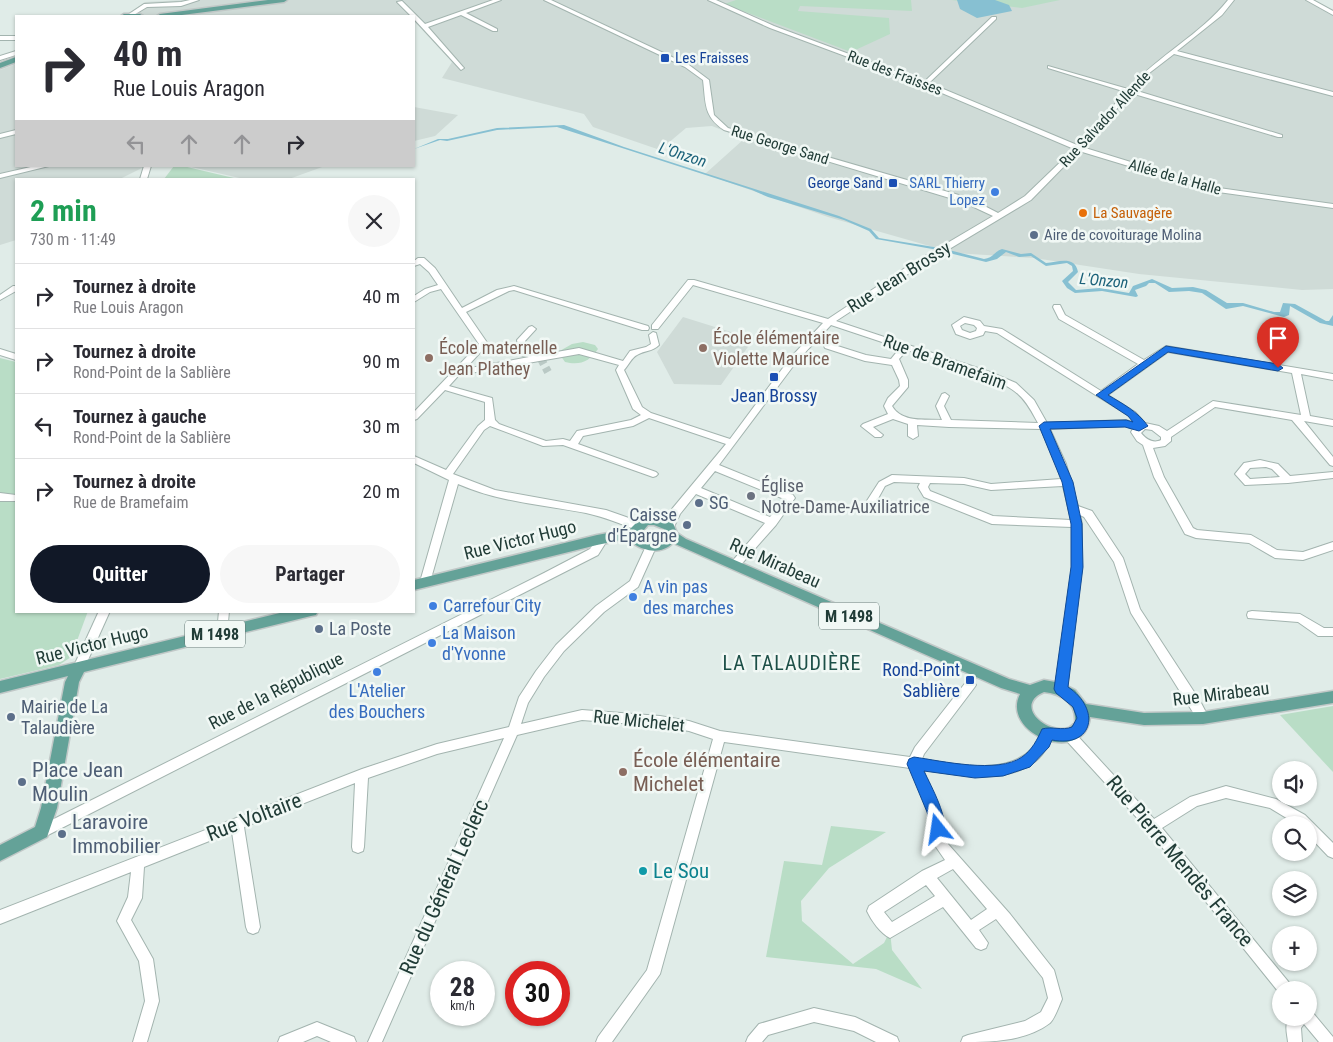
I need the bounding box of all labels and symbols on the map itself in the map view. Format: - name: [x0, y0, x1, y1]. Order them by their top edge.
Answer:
- street label: Rue des Fraisses: [845, 47, 945, 99]
- place label: Les Fraisses: [675, 49, 749, 67]
- marker: Les Fraisses: [659, 52, 671, 64]
- street label: Rue Salvador Allende: [1056, 67, 1154, 171]
- street label: Rue George Sand: [729, 122, 831, 168]
- water label: L'Onzon: [657, 138, 709, 171]
- street label: Allée de la Halle: [1127, 155, 1223, 199]
- place label: George Sand: [808, 174, 883, 192]
- place label: SARL Thierry Lopez: [909, 174, 985, 209]
- marker: George Sand: [887, 177, 899, 189]
- marker: SARL Thierry Lopez: [989, 186, 1001, 198]
- place label: La Sauvagère: [1093, 204, 1172, 222]
- marker: La Sauvagère: [1077, 207, 1089, 219]
- place label: Aire de covoiturage Molina: [1044, 226, 1202, 244]
- marker: Aire de covoiturage Molina: [1028, 229, 1040, 241]
- street label: Rue Jean Brossy: [843, 236, 955, 317]
- water label: L'Onzon: [1079, 269, 1129, 292]
- pin: [1257, 317, 1299, 368]
- place label: École élémentaire Violette Maurice: [713, 327, 839, 369]
- street label: Rue de Bramefaim: [881, 329, 1010, 394]
- place label: École maternelle Jean Plathey: [439, 337, 557, 379]
- marker: École élémentaire Violette Maurice: [697, 342, 709, 354]
- marker: École maternelle Jean Plathey: [423, 352, 435, 364]
- marker: Jean Brossy: [768, 371, 780, 383]
- place label: Jean Brossy: [731, 385, 818, 406]
- place label: Église Notre-Dame-Auxiliatrice: [761, 475, 930, 517]
- marker: Église Notre-Dame-Auxiliatrice: [745, 490, 757, 502]
- place label: SG: [709, 492, 729, 513]
- marker: SG: [693, 497, 705, 509]
- place label: Caisse d'Épargne: [607, 504, 677, 546]
- street label: Rue Victor Hugo: [462, 515, 578, 564]
- marker: Caisse d'Épargne: [681, 519, 693, 531]
- street label: Rue Mirabeau: [727, 533, 824, 592]
- place label: A vin pas des marches: [643, 576, 734, 618]
- marker: A vin pas des marches: [627, 591, 639, 603]
- place label: Carrefour City: [443, 595, 542, 616]
- marker: Carrefour City: [427, 600, 439, 612]
- road number: M 1498: [819, 602, 879, 630]
- place label: La Poste: [329, 618, 391, 639]
- street label: Rue Victor Hugo: [34, 620, 150, 669]
- road number: M 1498: [185, 620, 245, 648]
- place label: La Maison d'Yvonne: [442, 622, 516, 664]
- marker: La Poste: [313, 623, 325, 635]
- marker: La Maison d'Yvonne: [426, 637, 438, 649]
- street label: Rue de la République: [205, 648, 347, 734]
- district label: LA TALAUDIÈRE: [723, 651, 861, 675]
- place label: Rond-Point Sablière: [882, 659, 960, 701]
- marker: L'Atelier des Bouchers: [371, 666, 383, 678]
- marker: Rond-Point Sablière: [964, 674, 976, 686]
- street label: Rue Mirabeau: [1172, 677, 1270, 710]
- place label: L'Atelier des Bouchers: [329, 680, 425, 722]
- place label: Mairie de La Talaudière: [21, 696, 108, 738]
- street label: Rue Michelet: [592, 705, 686, 736]
- marker: Mairie de La Talaudière: [5, 711, 17, 723]
- place label: École élémentaire Michelet: [633, 748, 781, 796]
- place label: Place Jean Moulin: [32, 758, 123, 806]
- marker: École élémentaire Michelet: [617, 766, 629, 778]
- street label: Rue Pierre Mendès France: [1101, 771, 1259, 951]
- marker: Place Jean Moulin: [16, 776, 28, 788]
- street label: Rue Voltaire: [203, 788, 305, 846]
- street label: Rue du Général Leclerc: [395, 796, 493, 978]
- position arrow: [911, 802, 963, 854]
- place label: Laravoire Immobilier: [72, 810, 160, 858]
- marker: Laravoire Immobilier: [56, 828, 68, 840]
- place label: Le Sou: [653, 859, 709, 883]
- marker: Le Sou: [637, 865, 649, 877]
- speed limit sign: 30: [505, 961, 570, 1026]

